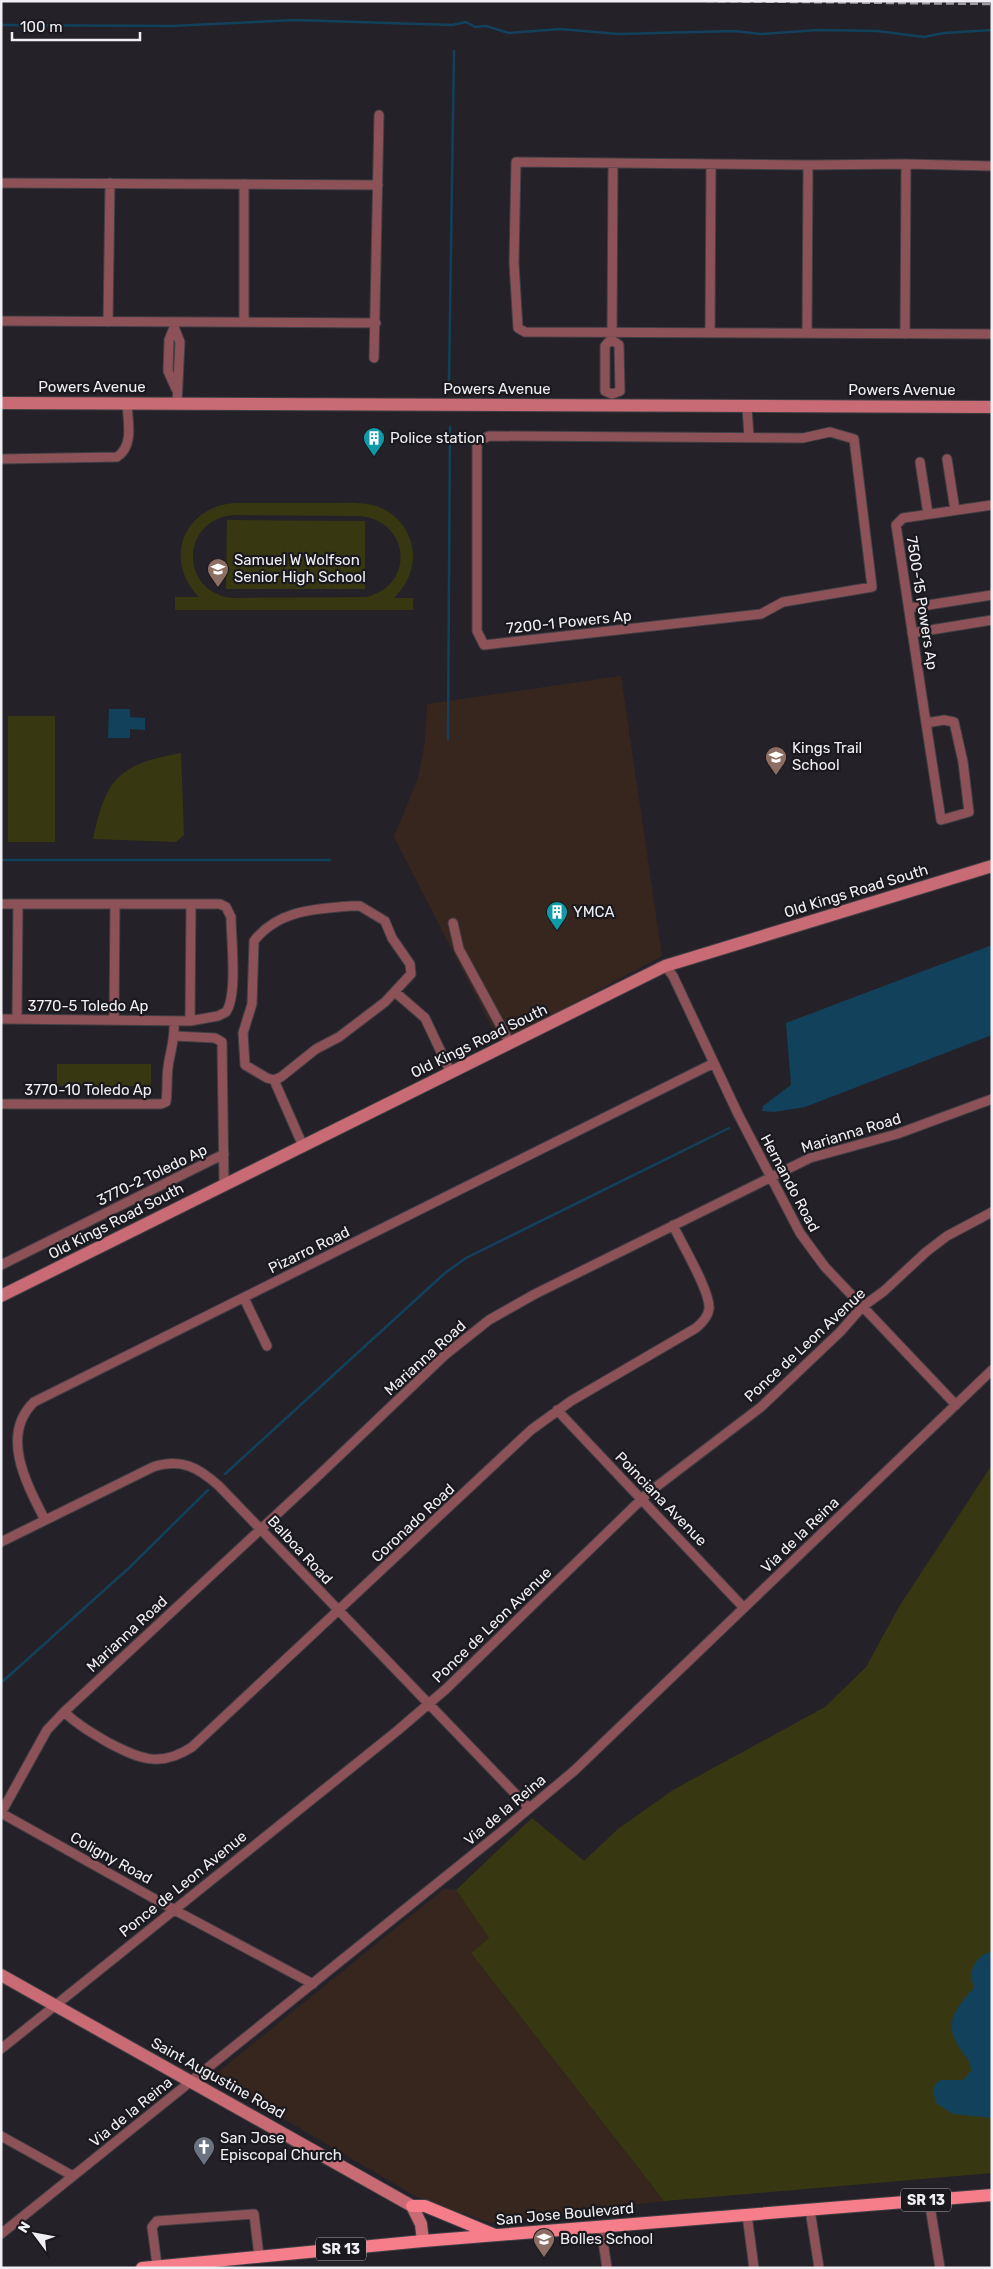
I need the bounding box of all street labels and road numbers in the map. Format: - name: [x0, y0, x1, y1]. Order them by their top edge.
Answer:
- street label: Powers Avenue: [38, 378, 146, 396]
- street label: Powers Avenue: [443, 380, 551, 398]
- street label: Powers Avenue: [848, 381, 956, 399]
- street label: 7500-15 Powers Ap: [903, 535, 941, 671]
- street label: 7200-1 Powers Ap: [505, 606, 633, 638]
- street label: Old Kings Road South: [782, 861, 930, 921]
- street label: 3770-5 Toledo Ap: [28, 997, 149, 1015]
- street label: Old Kings Road South: [408, 1000, 550, 1082]
- street label: 3770-10 Toledo Ap: [24, 1081, 152, 1099]
- street label: Marianna Road: [799, 1109, 903, 1157]
- street label: Hernando Road: [757, 1131, 823, 1235]
- street label: 3770-2 Toledo Ap: [94, 1140, 210, 1209]
- street label: Old Kings Road South: [45, 1179, 187, 1263]
- street label: Pizarro Road: [265, 1223, 353, 1277]
- street label: Ponce de Leon Avenue: [741, 1284, 869, 1406]
- street label: Marianna Road: [381, 1317, 469, 1399]
- street label: Poinciana Avenue: [611, 1448, 711, 1550]
- street label: Coronado Road: [368, 1480, 458, 1566]
- street label: Via de la Reina: [757, 1493, 843, 1577]
- street label: Balboa Road: [264, 1512, 336, 1588]
- street label: Ponce de Leon Avenue: [429, 1563, 555, 1687]
- street label: Marianna Road: [83, 1592, 171, 1676]
- street label: Via de la Reina: [460, 1771, 550, 1849]
- street label: Ponce de Leon Avenue: [116, 1827, 250, 1941]
- street label: Coligny Road: [67, 1828, 155, 1888]
- street label: Saint Augustine Road: [148, 2034, 288, 2122]
- street label: Via de la Reina: [86, 2073, 176, 2151]
- road number: SR 13: [901, 2188, 951, 2212]
- street label: San Jose Boulevard: [495, 2199, 635, 2229]
- road number: SR 13: [316, 2238, 366, 2260]

